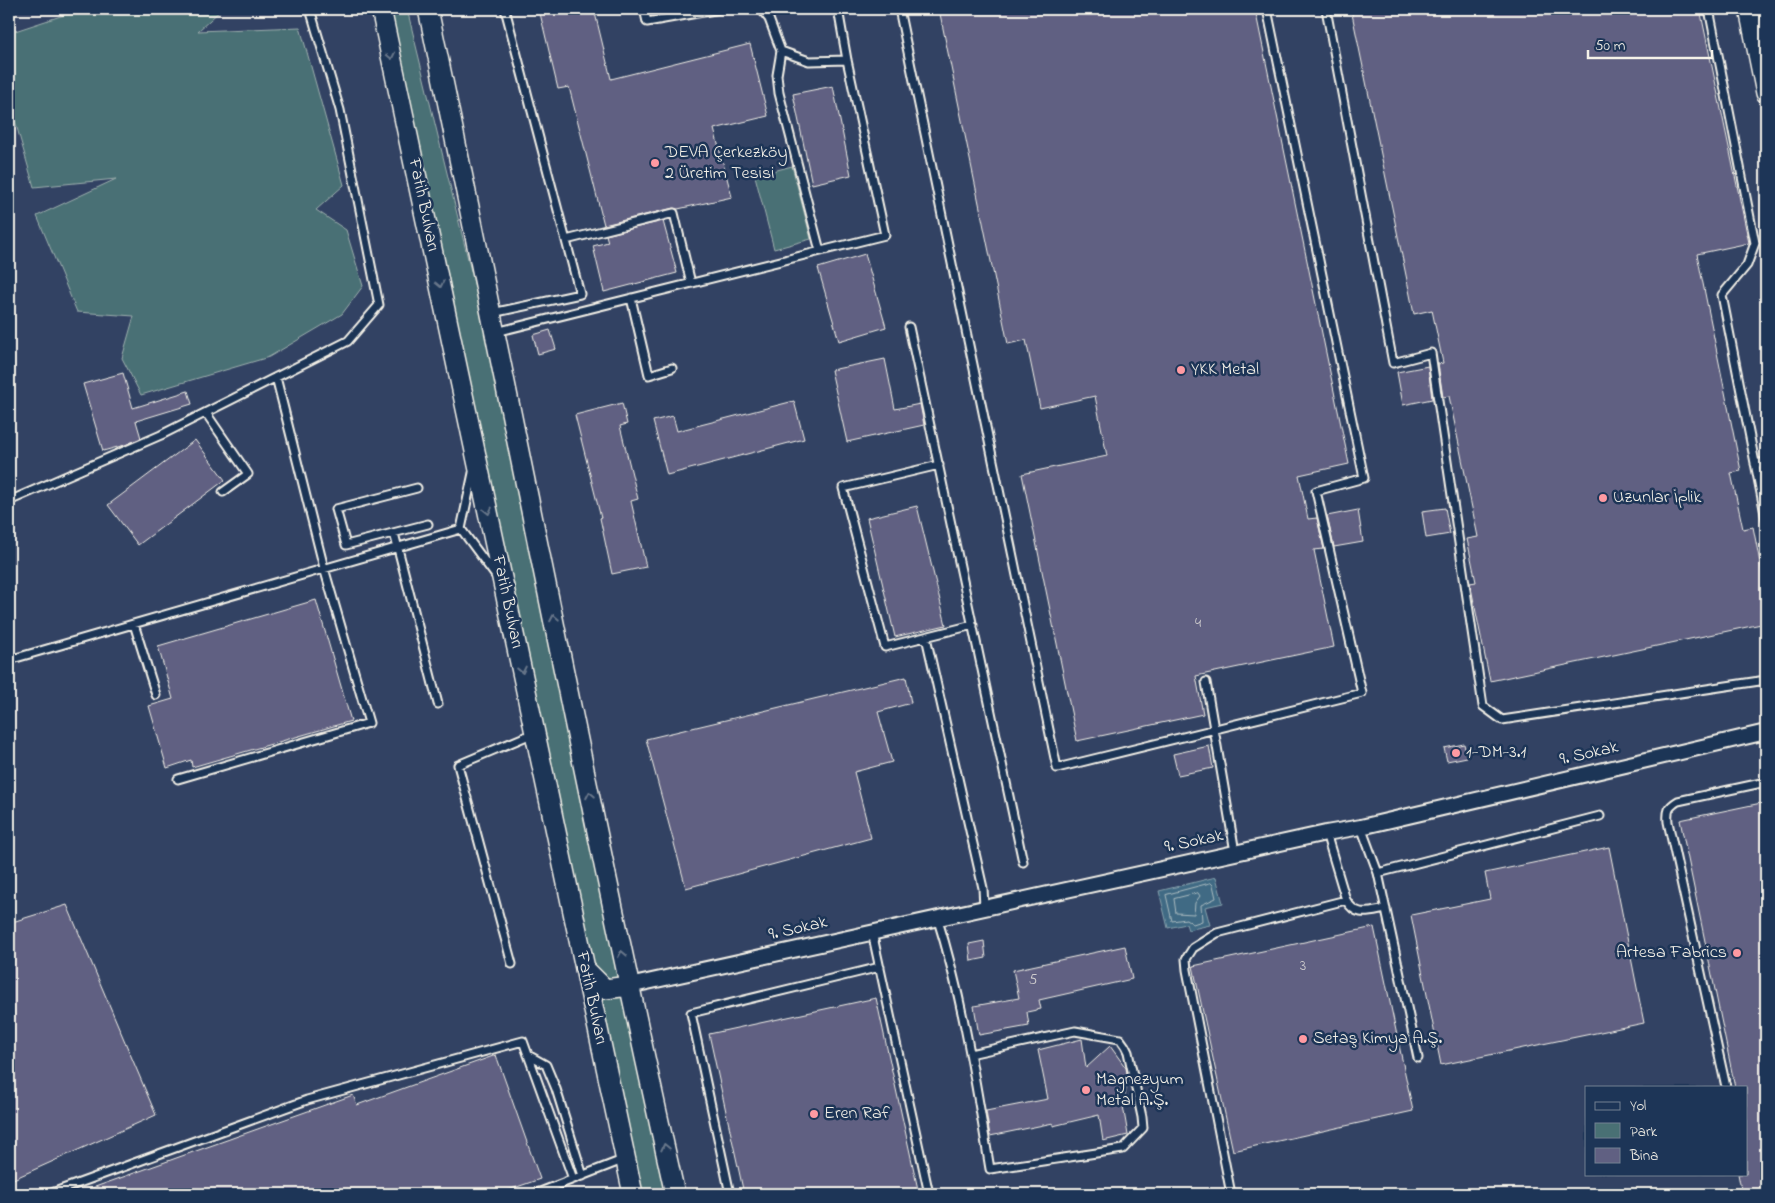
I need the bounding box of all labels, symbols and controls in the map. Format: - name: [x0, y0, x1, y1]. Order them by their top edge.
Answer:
- scale bar: [1588, 28, 1711, 60]
- text: 50 m: [1595, 35, 1626, 57]
- one-way arrow: [386, 52, 396, 61]
- place label: DEVA Çerkezköy 2 Üretim Tesisi: [664, 140, 787, 187]
- street label: Fatih Bulvarı: [400, 155, 446, 254]
- marker: DEVA Çerkezköy 2 Üretim Tesisi: [649, 157, 661, 169]
- one-way arrow: [434, 279, 444, 288]
- place label: YKK Metal: [1191, 357, 1259, 383]
- marker: YKK Metal: [1175, 364, 1187, 376]
- place label: Uzunlar İplik: [1613, 485, 1702, 511]
- marker: Uzunlar İplik: [1597, 492, 1609, 504]
- one-way arrow: [482, 507, 493, 516]
- street label: Fatih Bulvarı: [484, 552, 530, 651]
- house number: 4: [1195, 612, 1201, 634]
- one-way arrow: [549, 614, 559, 623]
- one-way arrow: [516, 666, 526, 675]
- street label: 9. Sokak: [1557, 735, 1621, 773]
- place label: 1-DM-3.1: [1466, 740, 1526, 766]
- marker: 1-DM-3.1: [1450, 747, 1462, 759]
- one-way arrow: [585, 790, 595, 799]
- street label: 9. Sokak: [1162, 823, 1226, 861]
- street label: 9. Sokak: [766, 910, 830, 948]
- place label: Artesa Fabrics: [1616, 940, 1727, 966]
- marker: Artesa Fabrics: [1731, 947, 1743, 959]
- street label: Fatih Bulvarı: [568, 948, 614, 1047]
- one-way arrow: [617, 949, 628, 958]
- house number: 3: [1300, 955, 1306, 977]
- house number: 5: [1029, 969, 1038, 991]
- place label: Setaş Kimya A.Ş.: [1313, 1026, 1443, 1052]
- marker: Setaş Kimya A.Ş.: [1297, 1033, 1309, 1045]
- place label: Magnezyum Metal A.Ş.: [1096, 1067, 1183, 1114]
- marker: Magnezyum Metal A.Ş.: [1080, 1084, 1092, 1096]
- legend: [1585, 1086, 1748, 1176]
- text: Yol: [1630, 1095, 1646, 1117]
- place label: Eren Raf: [824, 1101, 891, 1127]
- marker: Eren Raf: [808, 1108, 820, 1120]
- text: Park: [1630, 1121, 1658, 1143]
- one-way arrow: [660, 1142, 671, 1151]
- text: Bina: [1629, 1145, 1658, 1167]

